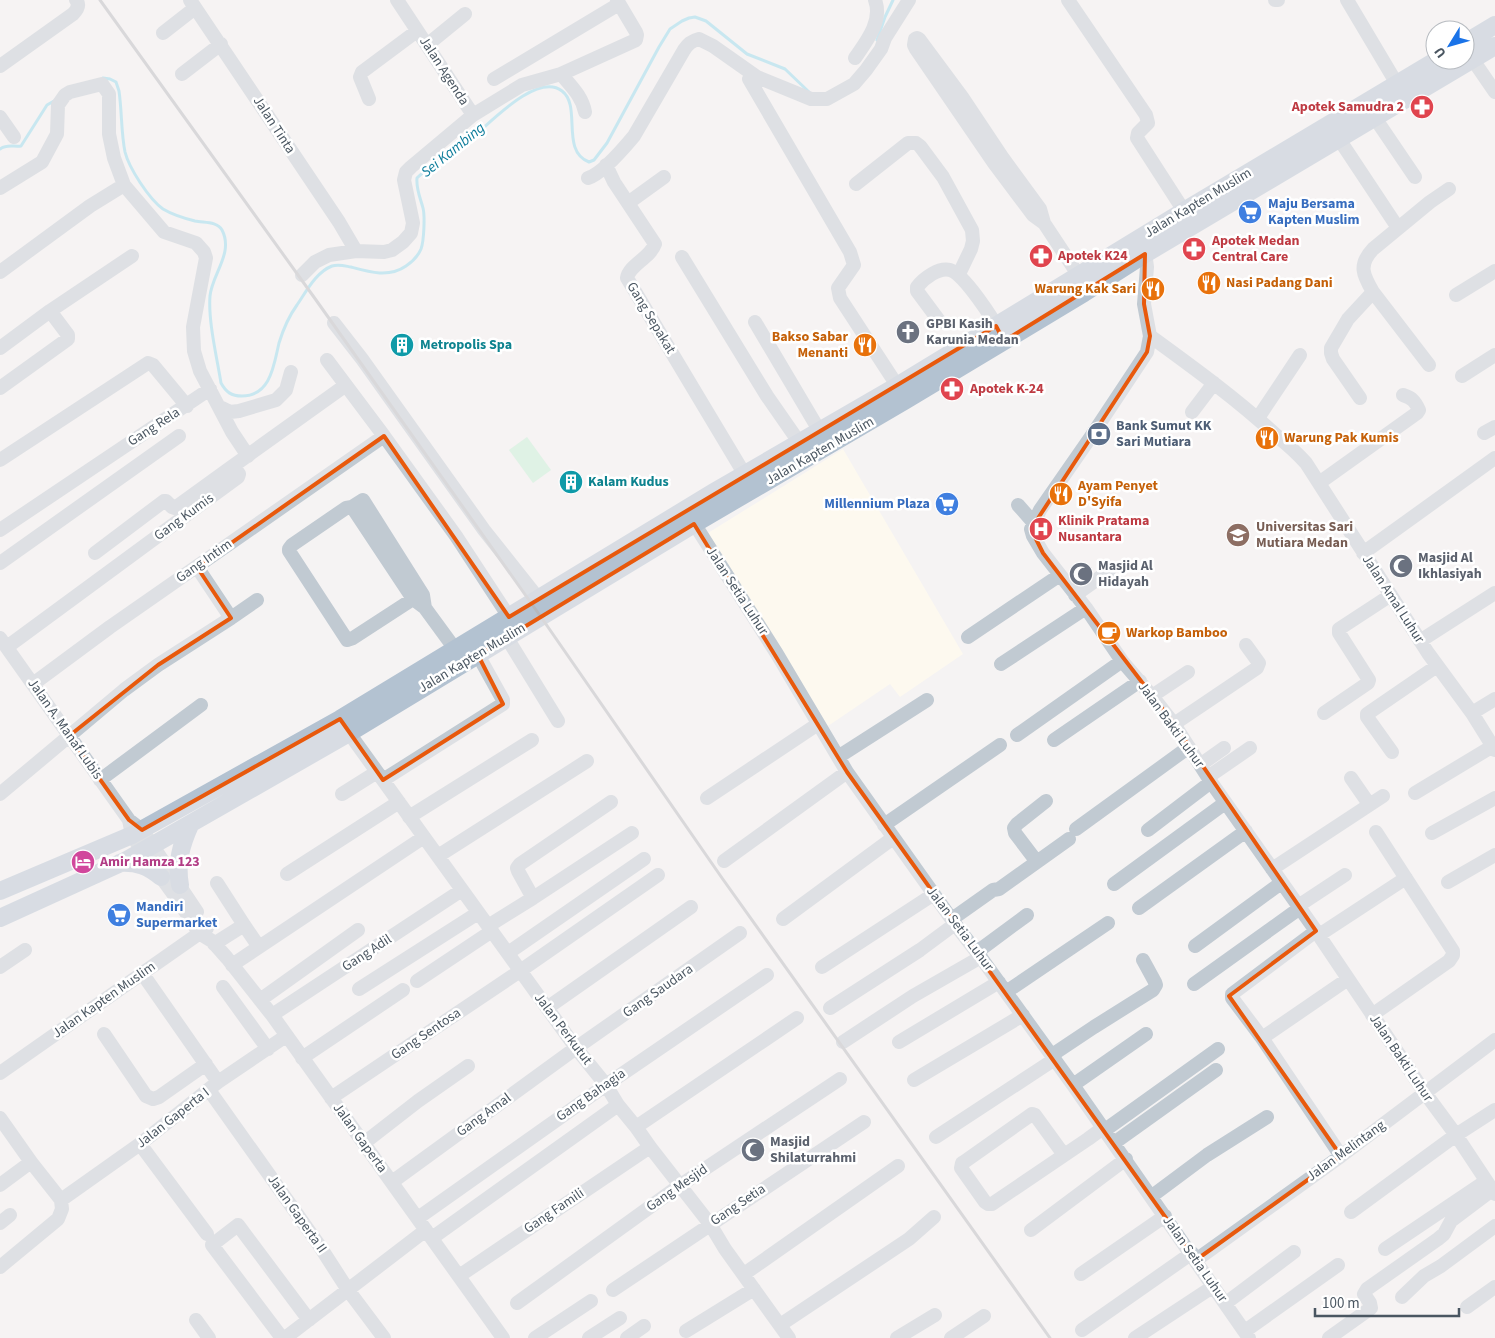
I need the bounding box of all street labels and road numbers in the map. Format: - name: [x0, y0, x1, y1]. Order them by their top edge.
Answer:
- street label: Jalan Agenda: [414, 33, 474, 109]
- street label: Jalan Tinta: [248, 92, 300, 158]
- street label: Jalan Kapten Muslim: [1141, 163, 1255, 243]
- street label: Gang Sepakat: [622, 278, 680, 358]
- street label: Gang Rela: [124, 403, 184, 451]
- street label: Jalan Kapten Muslim: [762, 412, 878, 490]
- street label: Gang Kumis: [150, 488, 218, 546]
- street label: Gang Intim: [172, 534, 236, 588]
- street label: Jalan Setia Luhur: [701, 543, 773, 639]
- street label: Jalan Amal Luhur: [1357, 551, 1429, 647]
- street label: Jalan Kapten Muslim: [415, 618, 529, 698]
- street label: Jalan A. Manaf Lubis: [23, 675, 107, 784]
- street label: Jalan Bakti Luhur: [1133, 678, 1209, 772]
- street label: Jalan Setia Luhur: [921, 882, 999, 976]
- street label: Gang Adil: [338, 929, 396, 977]
- street label: Jalan Kapten Muslim: [48, 957, 160, 1043]
- street label: Gang Saudara: [619, 959, 697, 1023]
- street label: Jalan Perkutut: [529, 989, 597, 1069]
- street label: Gang Sentosa: [387, 1003, 465, 1065]
- street label: Jalan Bakti Luhur: [1364, 1010, 1438, 1106]
- street label: Gang Bahagia: [552, 1064, 630, 1126]
- street label: Jalan Gaperta I: [132, 1083, 214, 1153]
- street label: Gang Amal: [453, 1088, 516, 1142]
- street label: Jalan Gaperta: [328, 1099, 392, 1177]
- street label: Jalan Melintang: [1303, 1116, 1389, 1186]
- street label: Gang Mesjid: [642, 1159, 712, 1217]
- street label: Jalan Gaperta II: [262, 1171, 332, 1257]
- street label: Gang Setia: [706, 1179, 770, 1231]
- street label: Gang Famili: [520, 1183, 588, 1239]
- street label: Jalan Setia Luhur: [1158, 1212, 1232, 1306]

